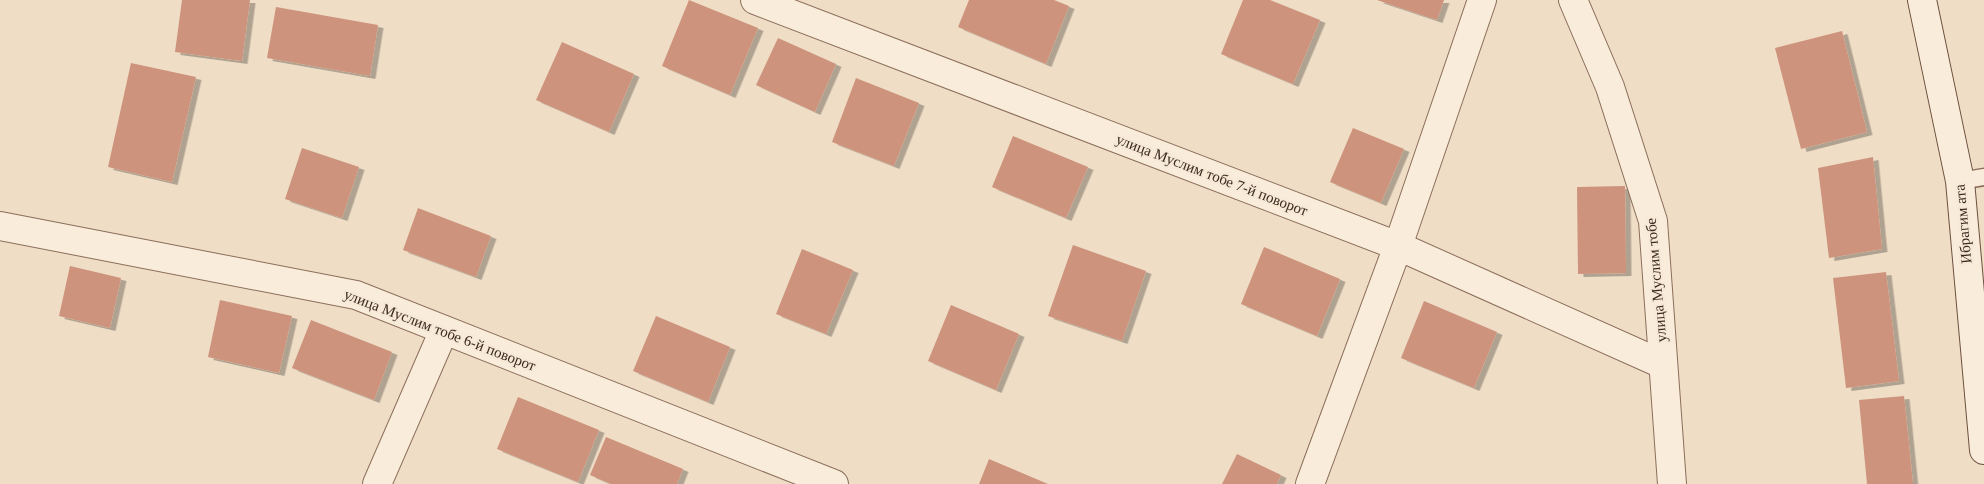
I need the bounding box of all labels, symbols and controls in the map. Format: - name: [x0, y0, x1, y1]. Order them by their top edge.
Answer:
- street label: улица Муслим тобе 7-й поворот: [1114, 131, 1311, 219]
- street label: Ибрагим ата: [1952, 183, 1974, 264]
- street label: улица Муслим тобе: [1643, 217, 1669, 343]
- street label: улица Муслим тобе 6-й поворот: [342, 286, 539, 374]

